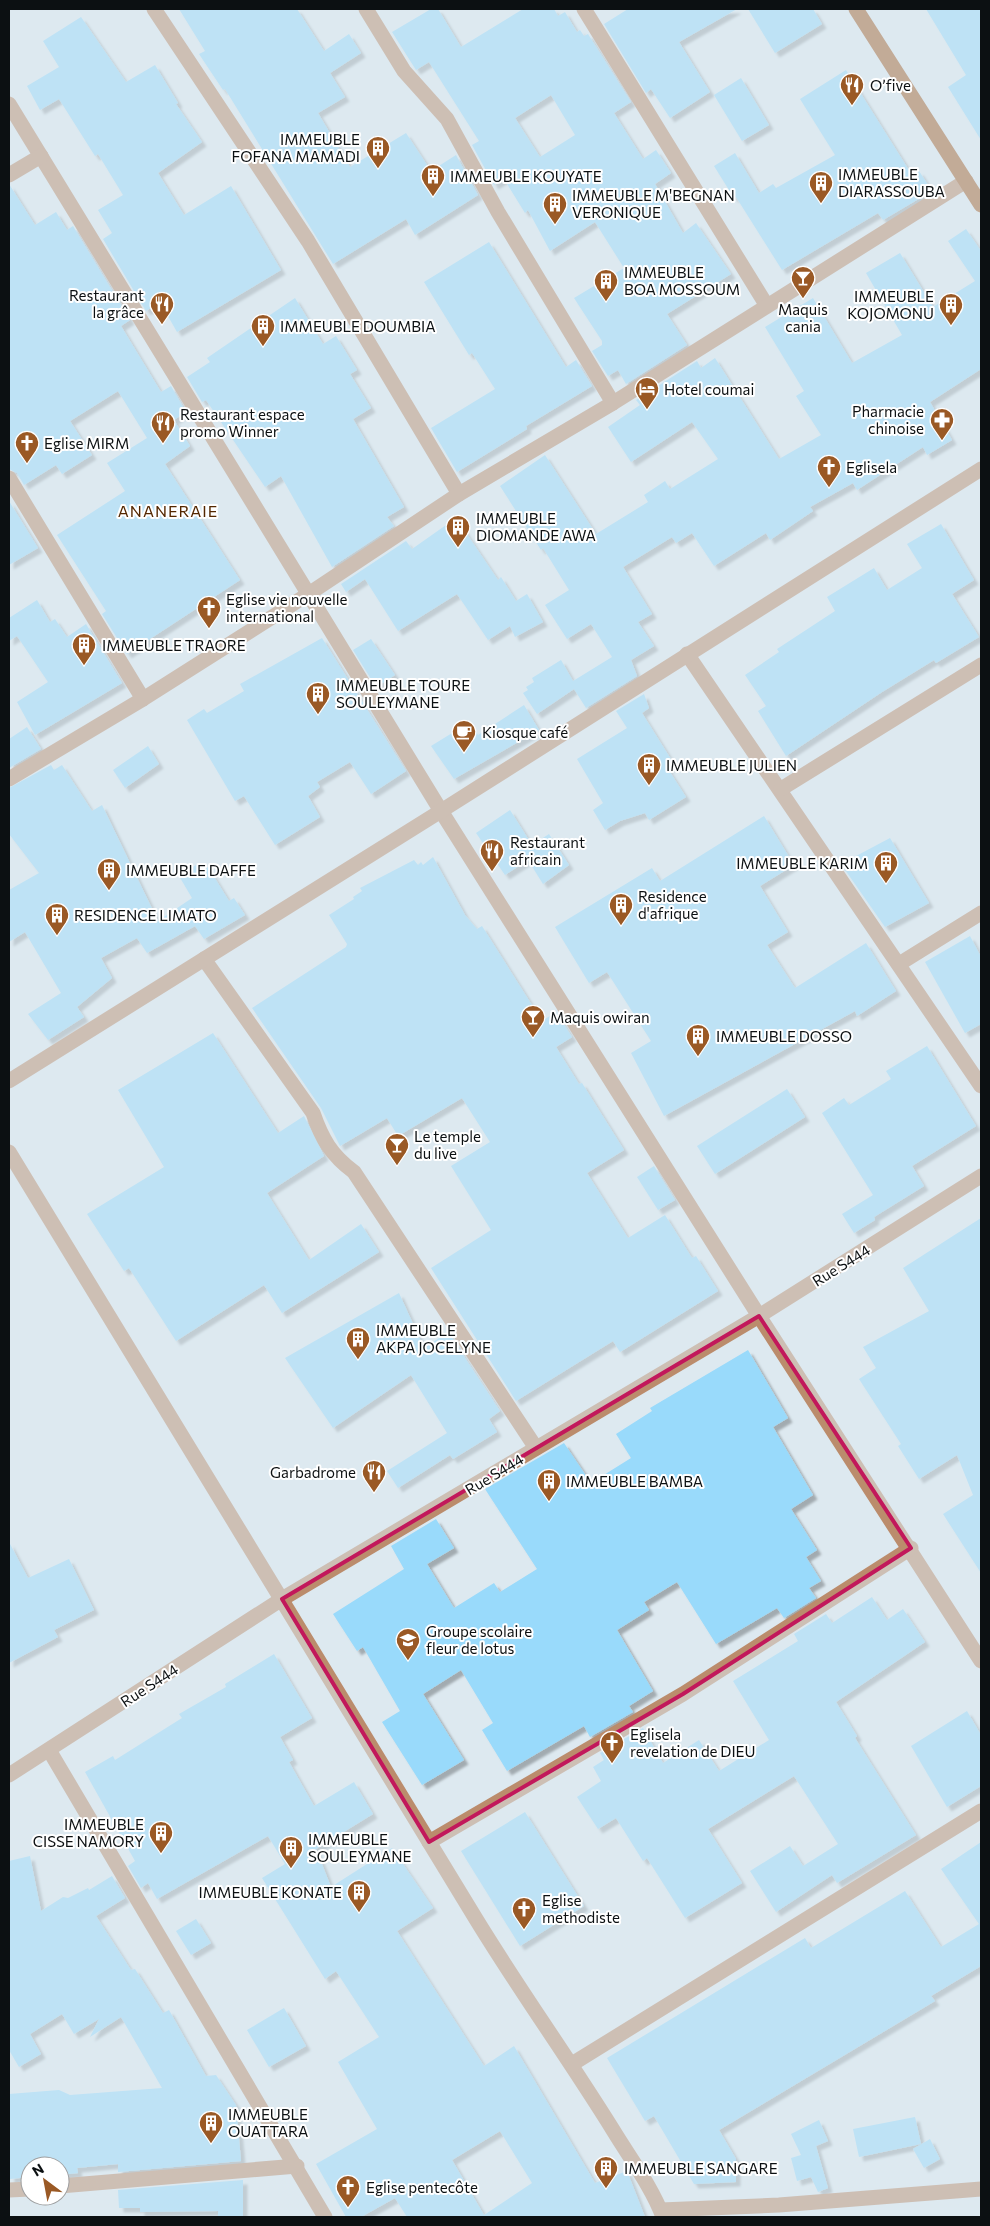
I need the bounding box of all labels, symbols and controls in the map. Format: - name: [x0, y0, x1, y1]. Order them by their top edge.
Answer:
- restaurant icon: O’five: [839, 72, 865, 106]
- place label: O’five: [870, 76, 911, 94]
- place label: IMMEUBLE FOFANA MAMADI: [232, 130, 360, 165]
- building icon: IMMEUBLE FOFANA MAMADI: [365, 135, 391, 169]
- building icon: IMMEUBLE KOUYATE: [420, 163, 446, 197]
- place label: IMMEUBLE DIARASSOUBA: [838, 165, 945, 200]
- place label: IMMEUBLE KOUYATE: [450, 167, 602, 185]
- building icon: IMMEUBLE DIARASSOUBA: [808, 170, 834, 204]
- place label: IMMEUBLE M'BEGNAN VERONIQUE: [572, 186, 735, 221]
- building icon: IMMEUBLE M'BEGNAN VERONIQUE: [542, 191, 568, 225]
- place label: IMMEUBLE BOA MOSSOUM: [624, 263, 740, 298]
- bar icon: Maquis cania: [790, 265, 816, 299]
- building icon: IMMEUBLE BOA MOSSOUM: [593, 268, 619, 302]
- place label: Restaurant la grâce: [69, 286, 144, 321]
- place label: IMMEUBLE KOJOMONU: [847, 287, 934, 322]
- restaurant icon: Restaurant la grâce: [149, 291, 175, 325]
- building icon: IMMEUBLE KOJOMONU: [938, 292, 964, 326]
- place label: Maquis cania: [778, 300, 828, 335]
- building icon: IMMEUBLE DOUMBIA: [250, 313, 276, 347]
- place label: IMMEUBLE DOUMBIA: [280, 317, 436, 335]
- hotel icon: Hotel coumai: [634, 376, 660, 410]
- place label: Hotel coumai: [664, 380, 754, 398]
- place label: Pharmacie chinoise: [852, 402, 924, 437]
- place label: Restaurant espace promo Winner: [180, 405, 305, 440]
- pharmacy icon: Pharmacie chinoise: [929, 407, 955, 441]
- restaurant icon: Restaurant espace promo Winner: [150, 410, 176, 444]
- church icon: Eglise MIRM: [14, 430, 40, 464]
- place label: Eglise MIRM: [44, 434, 129, 452]
- church icon: Eglisela: [816, 454, 842, 488]
- place label: Eglisela: [846, 458, 897, 476]
- district label: ANANERAIE: [118, 501, 218, 520]
- place label: IMMEUBLE DIOMANDE AWA: [476, 509, 596, 544]
- building icon: IMMEUBLE DIOMANDE AWA: [445, 514, 471, 548]
- place label: Eglise vie nouvelle international: [226, 590, 348, 625]
- church icon: Eglise vie nouvelle international: [196, 595, 222, 629]
- building icon: IMMEUBLE TRAORE: [71, 632, 97, 666]
- place label: IMMEUBLE TRAORE: [102, 636, 246, 654]
- place label: IMMEUBLE TOURE SOULEYMANE: [336, 676, 470, 711]
- building icon: IMMEUBLE TOURE SOULEYMANE: [305, 681, 331, 715]
- cafe icon: Kiosque café: [451, 719, 477, 753]
- place label: Kiosque café: [482, 723, 568, 741]
- building icon: IMMEUBLE JULIEN: [636, 752, 662, 786]
- place label: IMMEUBLE JULIEN: [666, 756, 797, 774]
- place label: Restaurant africain: [510, 833, 585, 868]
- restaurant icon: Restaurant africain: [479, 838, 505, 872]
- building icon: IMMEUBLE KARIM: [873, 850, 899, 884]
- place label: IMMEUBLE KARIM: [736, 854, 868, 872]
- building icon: IMMEUBLE DAFFE: [96, 857, 122, 891]
- place label: IMMEUBLE DAFFE: [126, 861, 256, 879]
- place label: Residence d'afrique: [638, 887, 707, 922]
- building icon: Residence d'afrique: [608, 892, 634, 926]
- building icon: RESIDENCE LIMATO: [44, 902, 70, 936]
- place label: RESIDENCE LIMATO: [74, 906, 217, 924]
- bar icon: Maquis owiran: [520, 1004, 546, 1038]
- place label: Maquis owiran: [550, 1008, 650, 1026]
- building icon: IMMEUBLE DOSSO: [685, 1023, 711, 1057]
- place label: IMMEUBLE DOSSO: [716, 1027, 852, 1045]
- place label: Le temple du live: [414, 1127, 481, 1162]
- bar icon: Le temple du live: [384, 1132, 410, 1166]
- street label: Rue S444: [809, 1240, 873, 1290]
- place label: IMMEUBLE AKPA JOCELYNE: [376, 1321, 491, 1356]
- building icon: IMMEUBLE AKPA JOCELYNE: [345, 1326, 371, 1360]
- street label: Rue S444: [462, 1450, 526, 1498]
- restaurant icon: Garbadrome: [361, 1459, 387, 1493]
- place label: Garbadrome: [270, 1463, 356, 1481]
- building icon: IMMEUBLE BAMBA: [536, 1468, 562, 1502]
- place label: IMMEUBLE BAMBA: [566, 1472, 703, 1490]
- place label: Groupe scolaire fleur de lotus: [426, 1622, 532, 1657]
- school or university icon: Groupe scolaire fleur de lotus: [395, 1627, 421, 1661]
- street label: Rue S444: [117, 1660, 181, 1710]
- place label: Eglisela revelation de DIEU: [630, 1725, 755, 1760]
- church icon: Eglisela revelation de DIEU: [599, 1730, 625, 1764]
- place label: IMMEUBLE CISSE NAMORY: [33, 1815, 144, 1850]
- building icon: IMMEUBLE CISSE NAMORY: [148, 1820, 174, 1854]
- place label: IMMEUBLE SOULEYMANE: [308, 1830, 411, 1865]
- building icon: IMMEUBLE SOULEYMANE: [278, 1835, 304, 1869]
- building icon: IMMEUBLE KONATE: [346, 1879, 372, 1913]
- place label: IMMEUBLE KONATE: [198, 1883, 342, 1901]
- place label: Eglise methodiste: [542, 1891, 620, 1926]
- church icon: Eglise methodiste: [511, 1896, 537, 1930]
- place label: IMMEUBLE OUATTARA: [228, 2105, 308, 2140]
- building icon: IMMEUBLE OUATTARA: [198, 2110, 224, 2144]
- building icon: IMMEUBLE SANGARE: [593, 2155, 619, 2189]
- north arrow: [20, 2156, 70, 2206]
- place label: IMMEUBLE SANGARE: [624, 2159, 778, 2177]
- text: N: [29, 2160, 47, 2180]
- church icon: Eglise pentecôte: [335, 2174, 361, 2208]
- place label: Eglise pentecôte: [366, 2178, 478, 2196]

